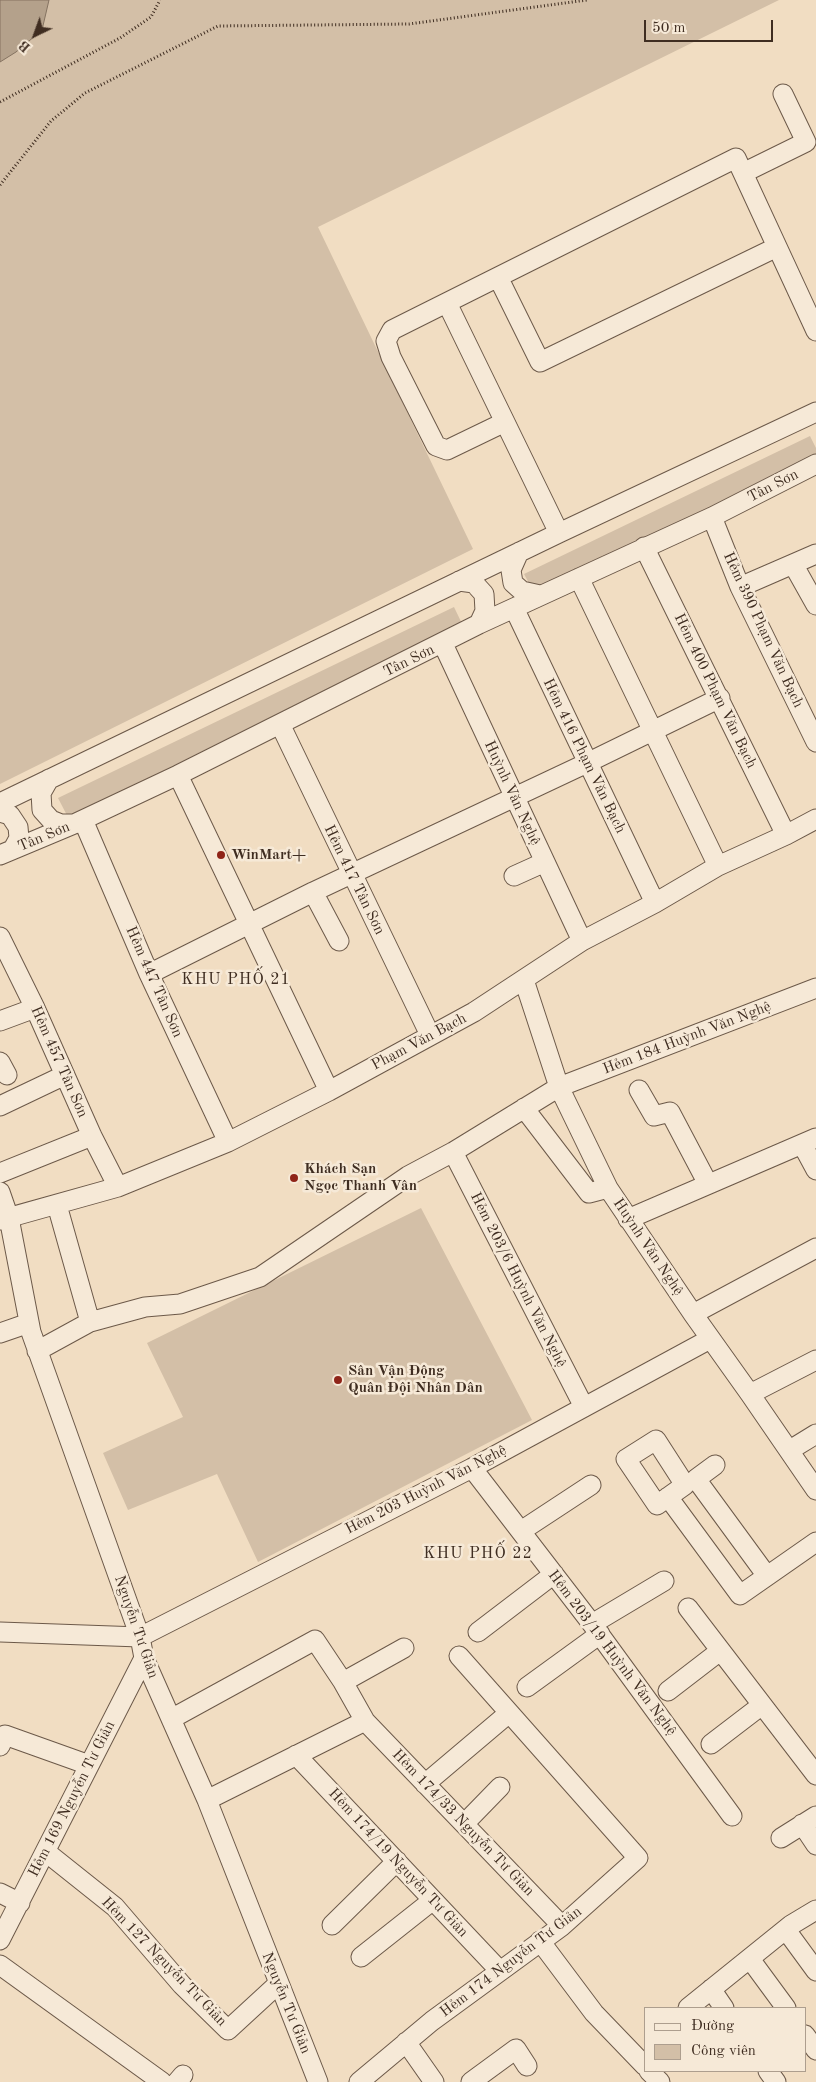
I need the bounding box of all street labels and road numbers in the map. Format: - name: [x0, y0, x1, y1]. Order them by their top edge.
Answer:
- street label: Tân Sơn: [745, 466, 801, 506]
- street label: Hẻm 390 Phạm Văn Bạch: [719, 549, 807, 711]
- street label: Hẻm 400 Phạm Văn Bạch: [670, 611, 760, 771]
- street label: Tân Sơn: [380, 641, 438, 681]
- street label: Hẻm 416 Phạm Văn Bạch: [539, 676, 629, 836]
- street label: Huỳnh Văn Nghệ: [480, 738, 544, 848]
- street label: Tân Sơn: [15, 818, 73, 856]
- street label: Hẻm 417 Tân Sơn: [320, 822, 388, 938]
- street label: Hẻm 447 Tân Sơn: [121, 924, 187, 1040]
- street label: Hẻm 184 Huỳnh Văn Nghệ: [600, 998, 774, 1078]
- street label: Hẻm 457 Tân Sơn: [26, 1004, 92, 1120]
- street label: Phạm Văn Bạch: [369, 1009, 469, 1075]
- street label: Hẻm 203/6 Huỳnh Văn Nghệ: [466, 1189, 570, 1371]
- street label: Huỳnh Văn Nghệ: [609, 1195, 687, 1299]
- street label: Hẻm 203 Huỳnh Văn Nghệ: [342, 1441, 510, 1539]
- street label: Hẻm 203/19 Huỳnh Văn Nghệ: [544, 1567, 680, 1739]
- street label: Nguyễn Tư Giản: [110, 1573, 162, 1681]
- street label: Hẻm 169 Nguyễn Tư Giản: [25, 1718, 119, 1880]
- street label: Hẻm 174/33 Nguyễn Tư Giản: [388, 1746, 538, 1900]
- street label: Hẻm 174/19 Nguyễn Tư Giản: [324, 1785, 472, 1941]
- street label: Hẻm 127 Nguyễn Tư Giản: [97, 1894, 231, 2030]
- street label: Hẻm 174 Nguyễn Tư Giản: [437, 1903, 585, 2021]
- street label: Nguyễn Tư Giản: [257, 1950, 315, 2056]

